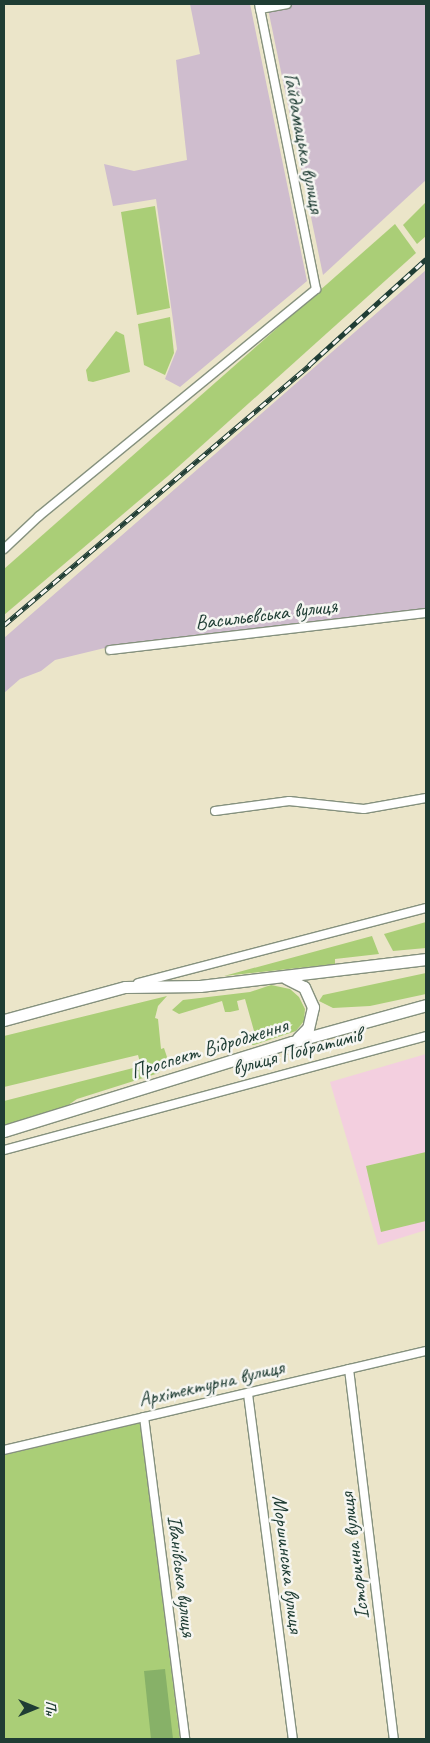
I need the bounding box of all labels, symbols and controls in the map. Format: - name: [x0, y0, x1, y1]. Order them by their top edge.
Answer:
- street label: Гайдамацька вулиця: [278, 71, 330, 215]
- street label: Васильєвська вулиця: [193, 593, 339, 635]
- street label: Проспект Відродження: [128, 1012, 290, 1084]
- street label: вулиця Побратимів: [230, 1022, 364, 1080]
- street label: Архітектурна вулиця: [136, 1354, 286, 1412]
- street label: Історична вулиця: [334, 1492, 374, 1620]
- street label: Моршинська вулиця: [267, 1494, 309, 1634]
- street label: Іванівська вулиця: [162, 1513, 202, 1639]
- north arrow: [10, 1683, 60, 1733]
- text: Пн: [42, 1701, 59, 1715]

